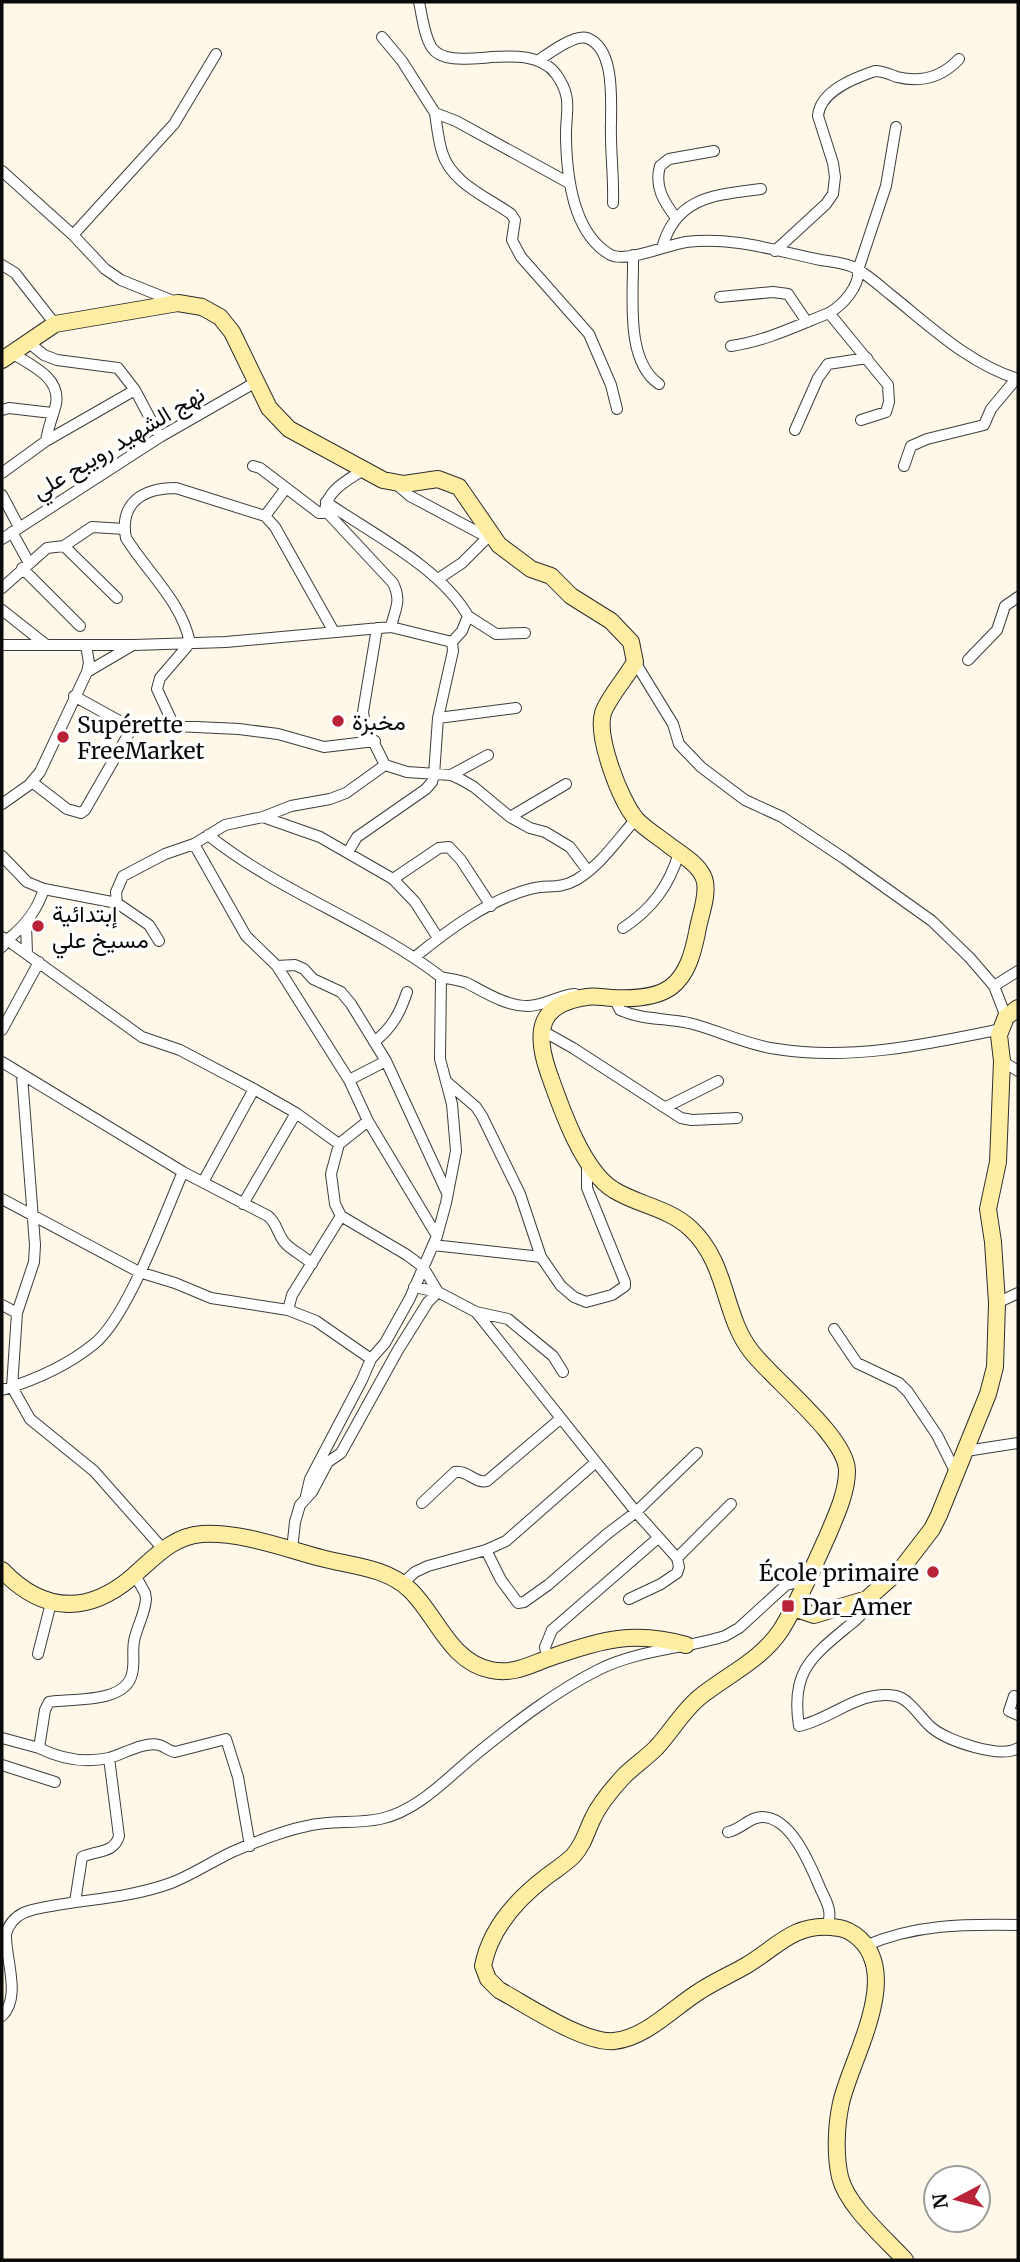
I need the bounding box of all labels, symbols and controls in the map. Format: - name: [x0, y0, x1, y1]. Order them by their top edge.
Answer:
- street label: نهج الشهيد رويبح علي: [26, 379, 212, 509]
- place label: مخبزة: [352, 707, 406, 737]
- place label: Supérette FreeMarket: [77, 710, 205, 765]
- marker: مخبزة: [330, 713, 346, 729]
- marker: Supérette FreeMarket: [55, 729, 71, 745]
- place label: إبتدائية مسيخ علي: [52, 899, 149, 959]
- marker: إبتدائية مسيخ علي: [30, 918, 46, 934]
- place label: École primaire: [759, 1558, 919, 1587]
- marker: École primaire: [925, 1564, 941, 1580]
- place label: Dar_Amer: [802, 1592, 912, 1621]
- marker: Dar_Amer: [780, 1598, 796, 1614]
- north arrow: [922, 2164, 992, 2234]
- text: N: [927, 2192, 953, 2210]

